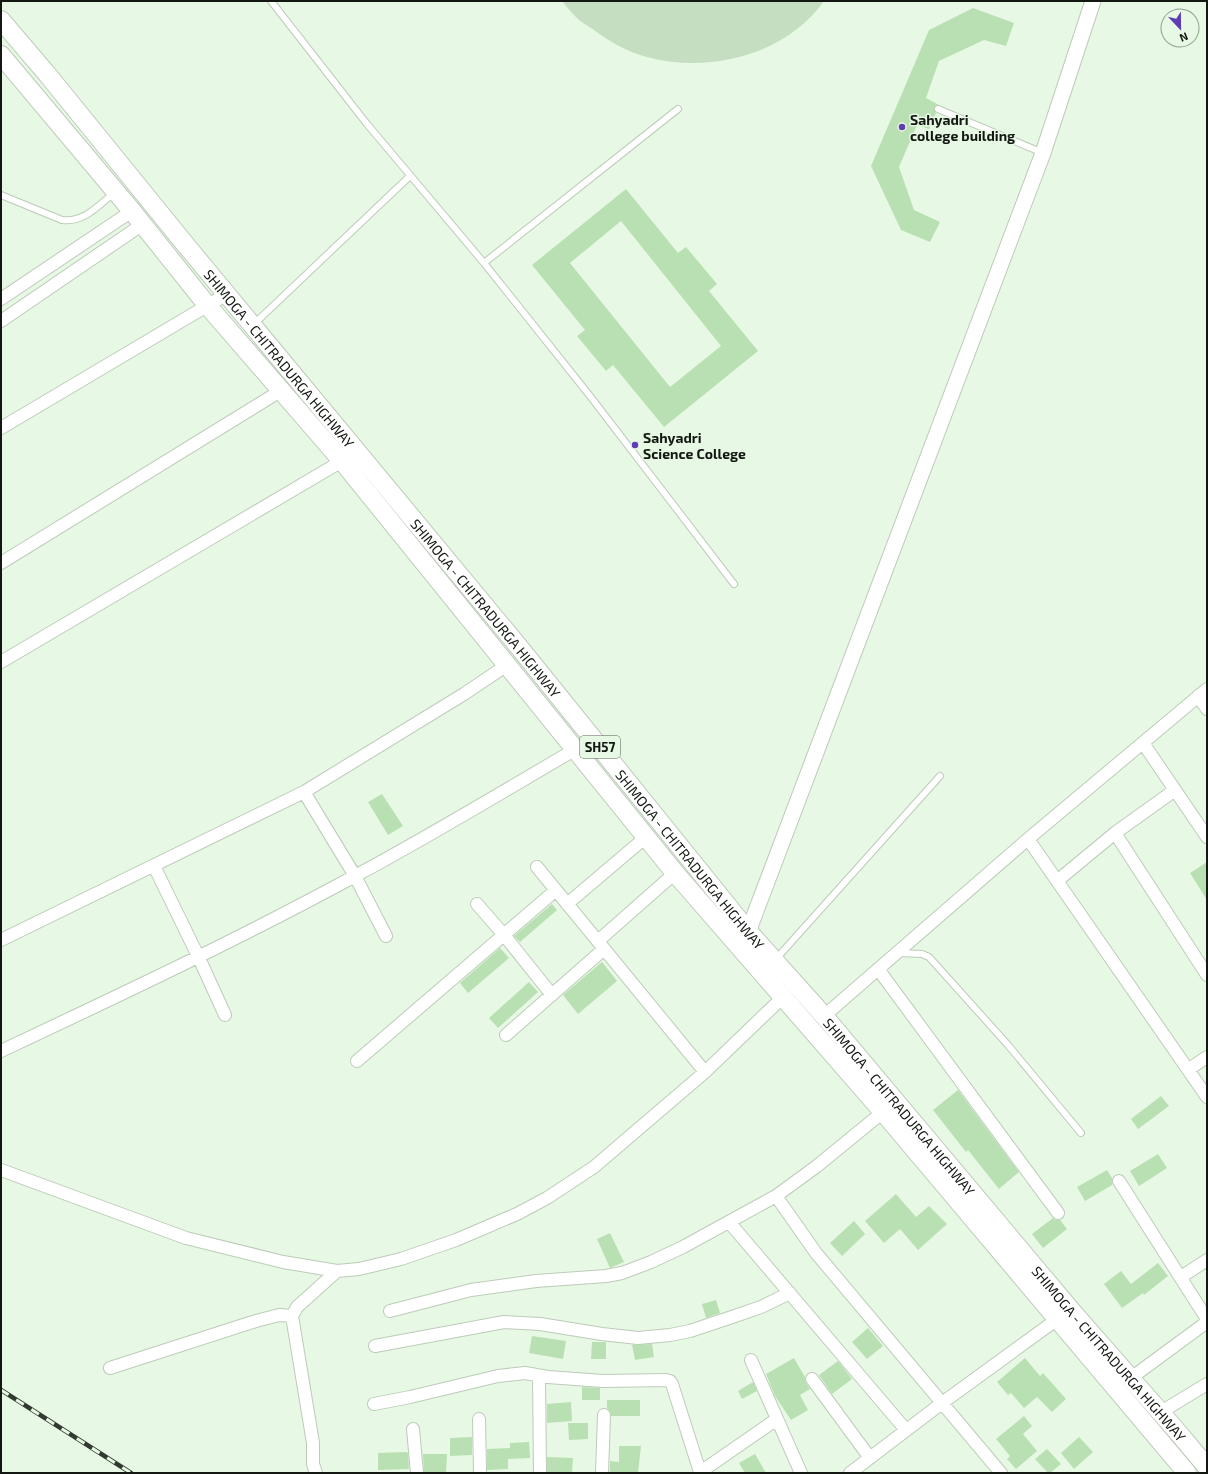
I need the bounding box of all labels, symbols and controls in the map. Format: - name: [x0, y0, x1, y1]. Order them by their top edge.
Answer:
- north arrow: [1160, 8, 1200, 48]
- text: N: [1178, 30, 1190, 45]
- place label: Sahyadri college building: [910, 111, 1015, 144]
- marker: Sahyadri college building: [897, 122, 907, 132]
- street label: SHIMOGA - CHITRADURGA HIGHWAY: [201, 265, 358, 451]
- place label: Sahyadri Science College: [643, 429, 746, 462]
- marker: Sahyadri Science College: [630, 440, 640, 450]
- street label: SHIMOGA - CHITRADURGA HIGHWAY: [407, 515, 564, 701]
- road number: SH57: [580, 736, 620, 758]
- street label: SHIMOGA - CHITRADURGA HIGHWAY: [612, 766, 768, 952]
- street label: SHIMOGA - CHITRADURGA HIGHWAY: [820, 1014, 979, 1198]
- street label: SHIMOGA - CHITRADURGA HIGHWAY: [1029, 1262, 1190, 1444]

